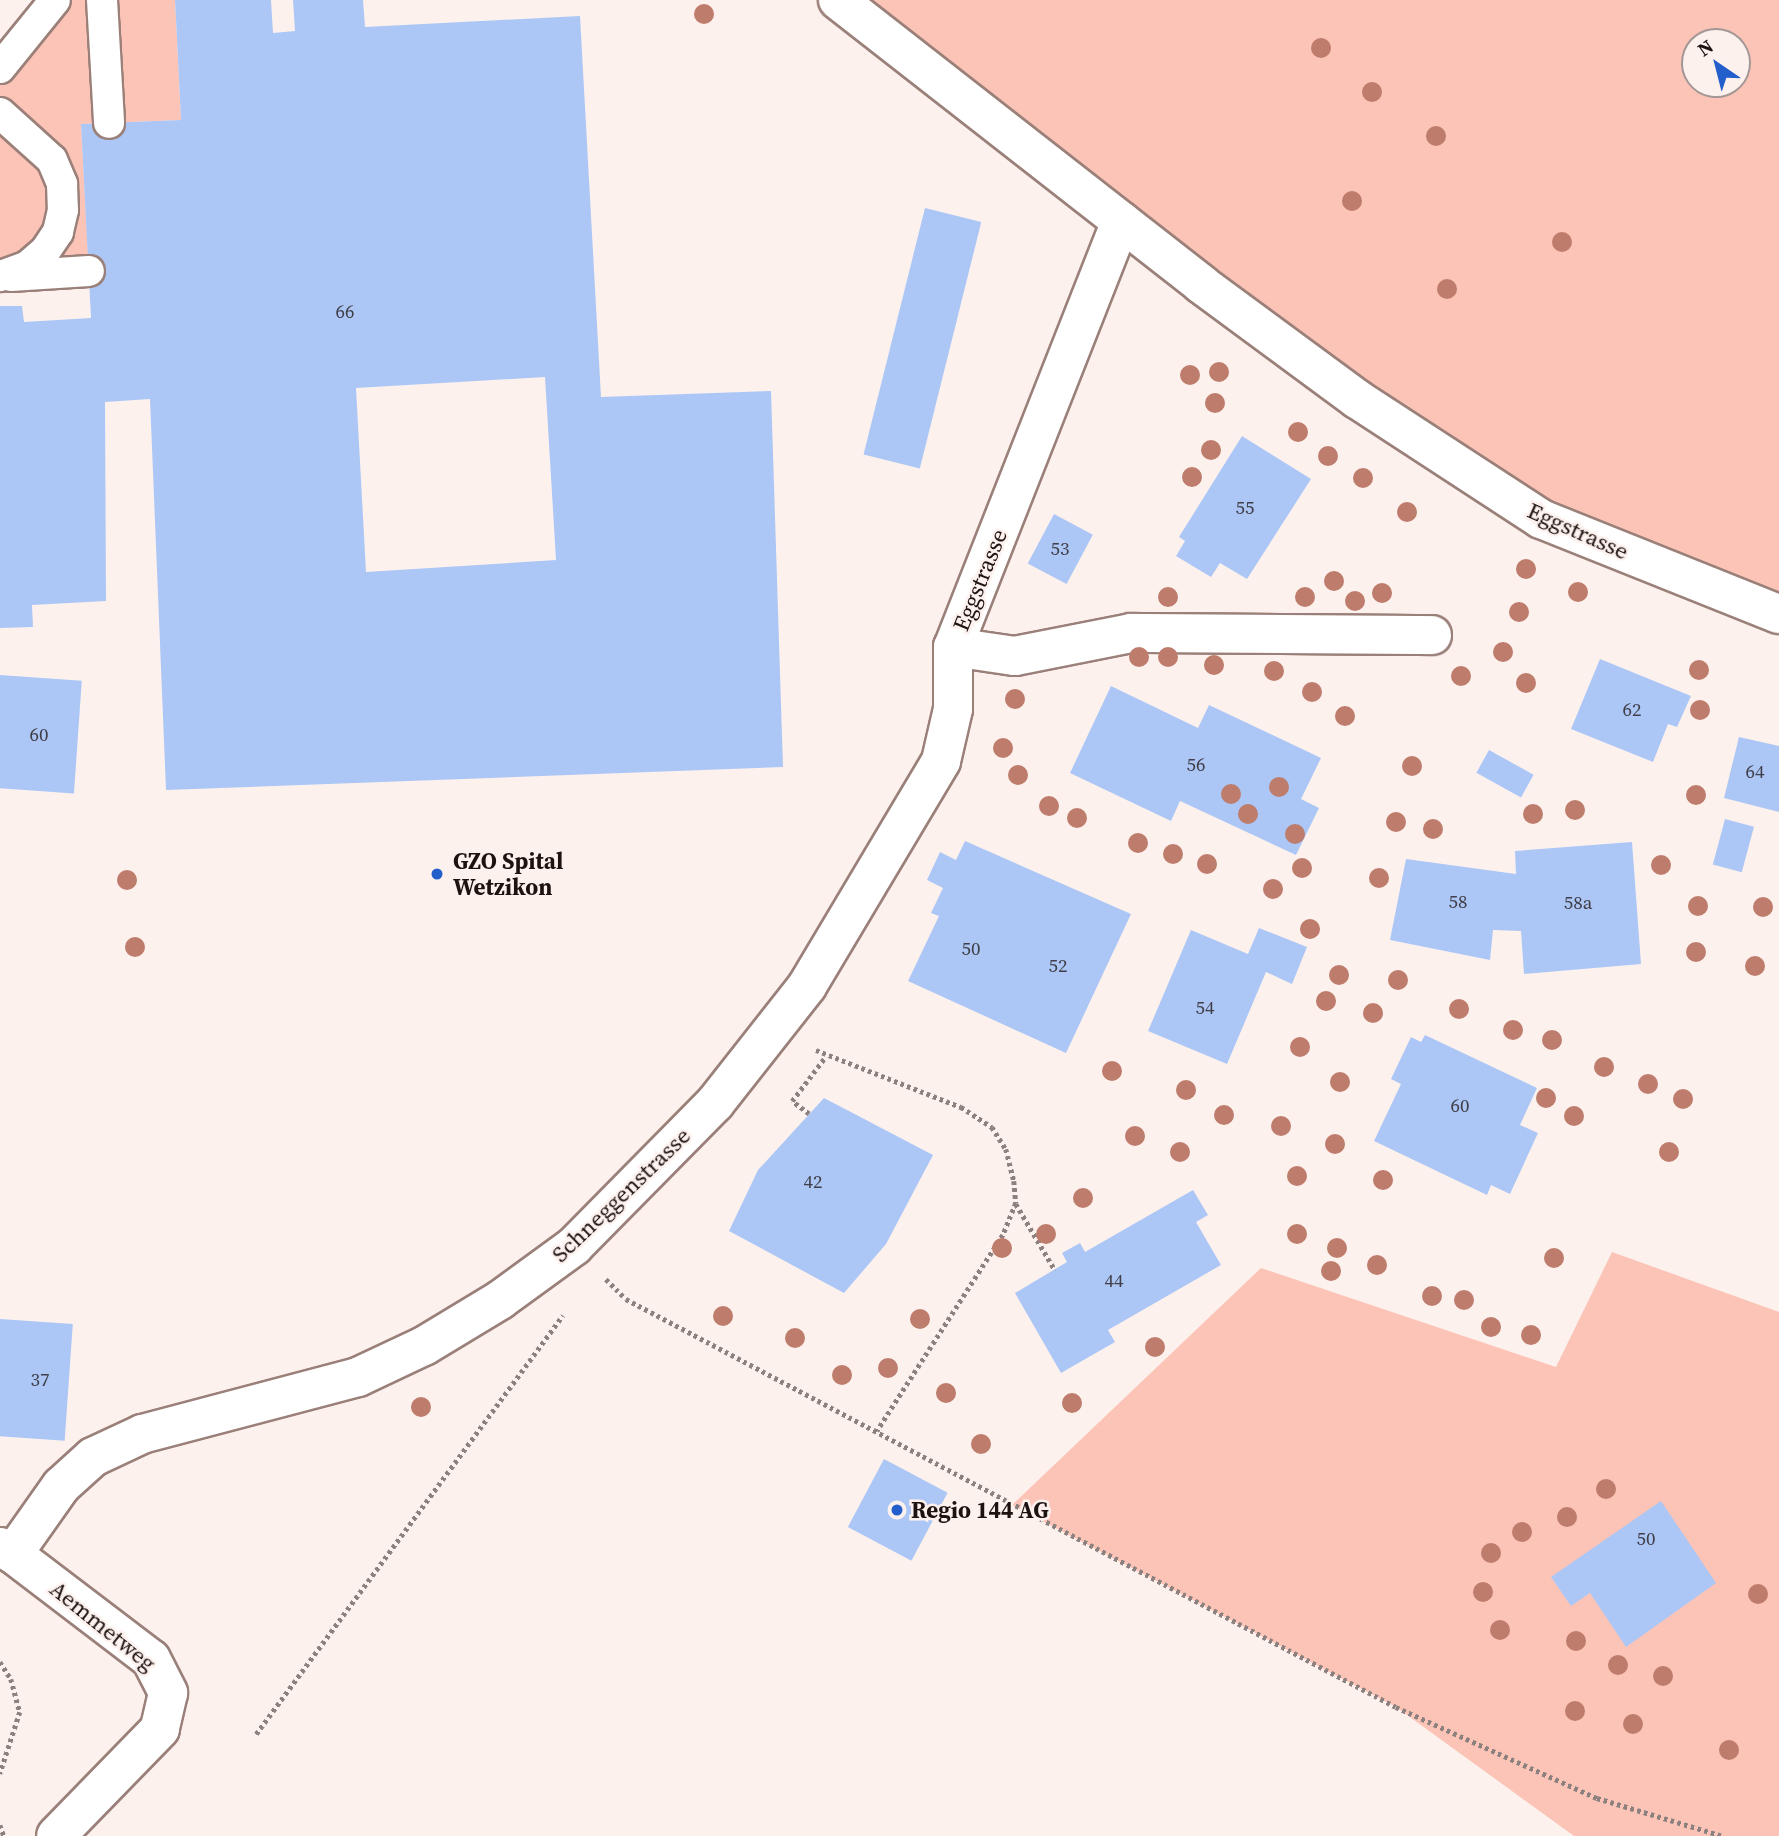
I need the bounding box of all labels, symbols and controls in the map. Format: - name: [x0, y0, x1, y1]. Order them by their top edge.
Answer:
- north arrow: [1681, 28, 1751, 98]
- text: N: [1692, 33, 1718, 62]
- house number: 66: [336, 301, 354, 323]
- house number: 55: [1236, 497, 1254, 519]
- street label: Eggstrasse: [1523, 497, 1633, 565]
- street label: Eggstrasse: [947, 525, 1013, 635]
- house number: 53: [1051, 538, 1069, 560]
- house number: 62: [1623, 699, 1641, 721]
- house number: 60: [30, 724, 48, 746]
- house number: 56: [1187, 754, 1205, 776]
- house number: 64: [1746, 761, 1764, 783]
- place label: GZO Spital Wetzikon: [453, 847, 563, 901]
- marker: GZO Spital Wetzikon: [427, 864, 447, 884]
- house number: 58: [1449, 891, 1467, 913]
- house number: 58a: [1564, 892, 1592, 914]
- house number: 50: [962, 938, 980, 960]
- house number: 52: [1049, 955, 1067, 977]
- house number: 54: [1196, 997, 1214, 1019]
- house number: 60: [1451, 1095, 1469, 1117]
- street label: Schneggenstrasse: [546, 1122, 696, 1268]
- house number: 42: [804, 1171, 822, 1193]
- house number: 44: [1105, 1270, 1123, 1292]
- house number: 37: [31, 1369, 49, 1391]
- place label: Regio 144 AG: [911, 1496, 1049, 1524]
- marker: Regio 144 AG: [889, 1502, 905, 1518]
- house number: 50: [1637, 1528, 1655, 1550]
- street label: Aemmetweg: [45, 1575, 161, 1677]

